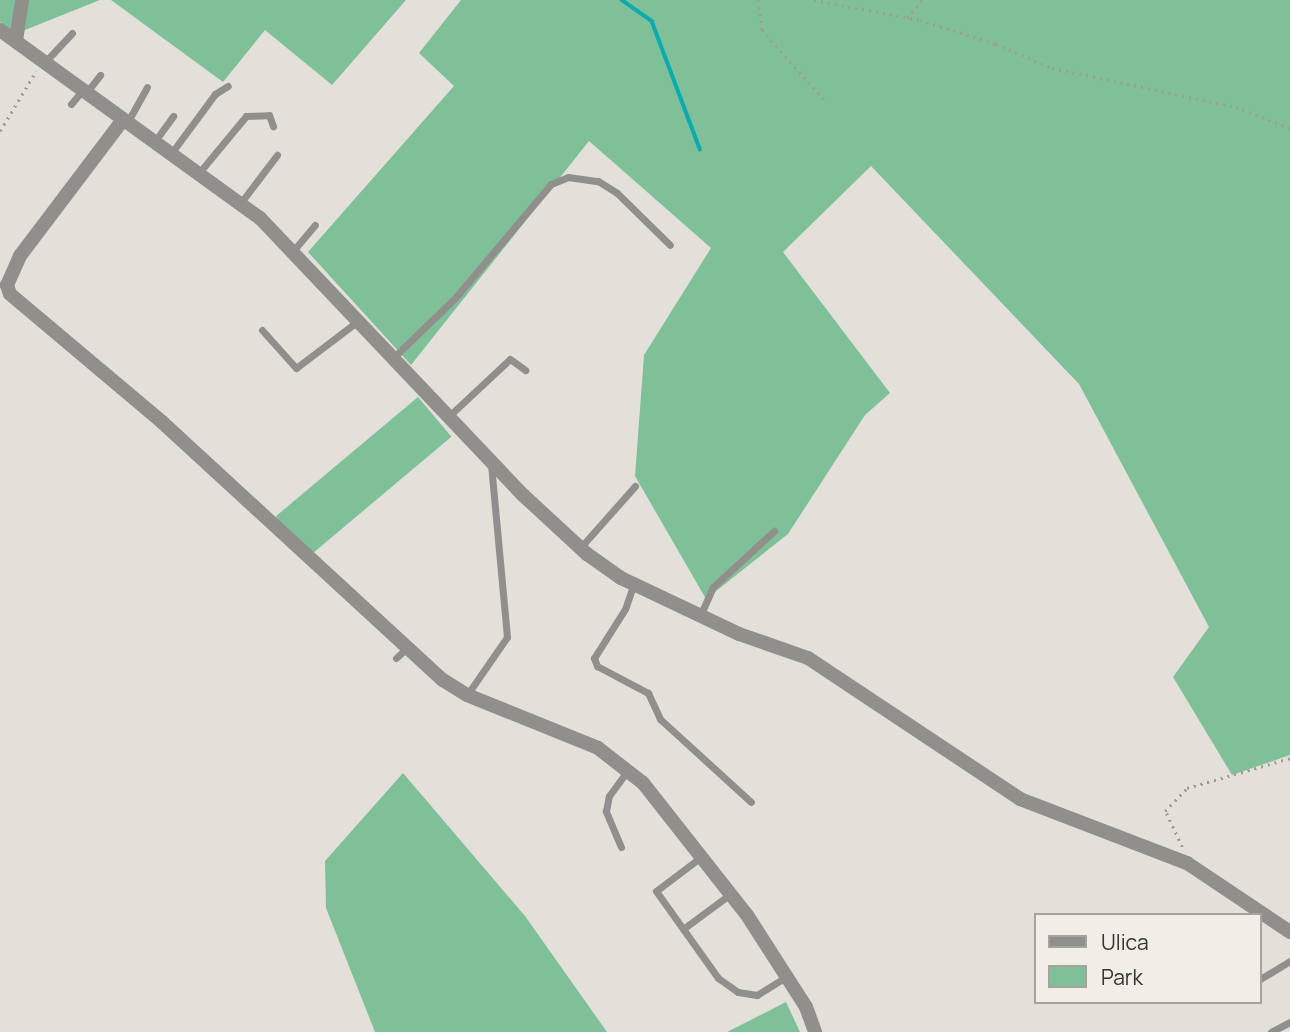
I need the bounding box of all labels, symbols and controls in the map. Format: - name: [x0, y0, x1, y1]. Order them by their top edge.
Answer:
- legend: [1034, 913, 1262, 1004]
- text: Ulica: [1101, 928, 1149, 956]
- text: Park: [1101, 963, 1143, 991]

